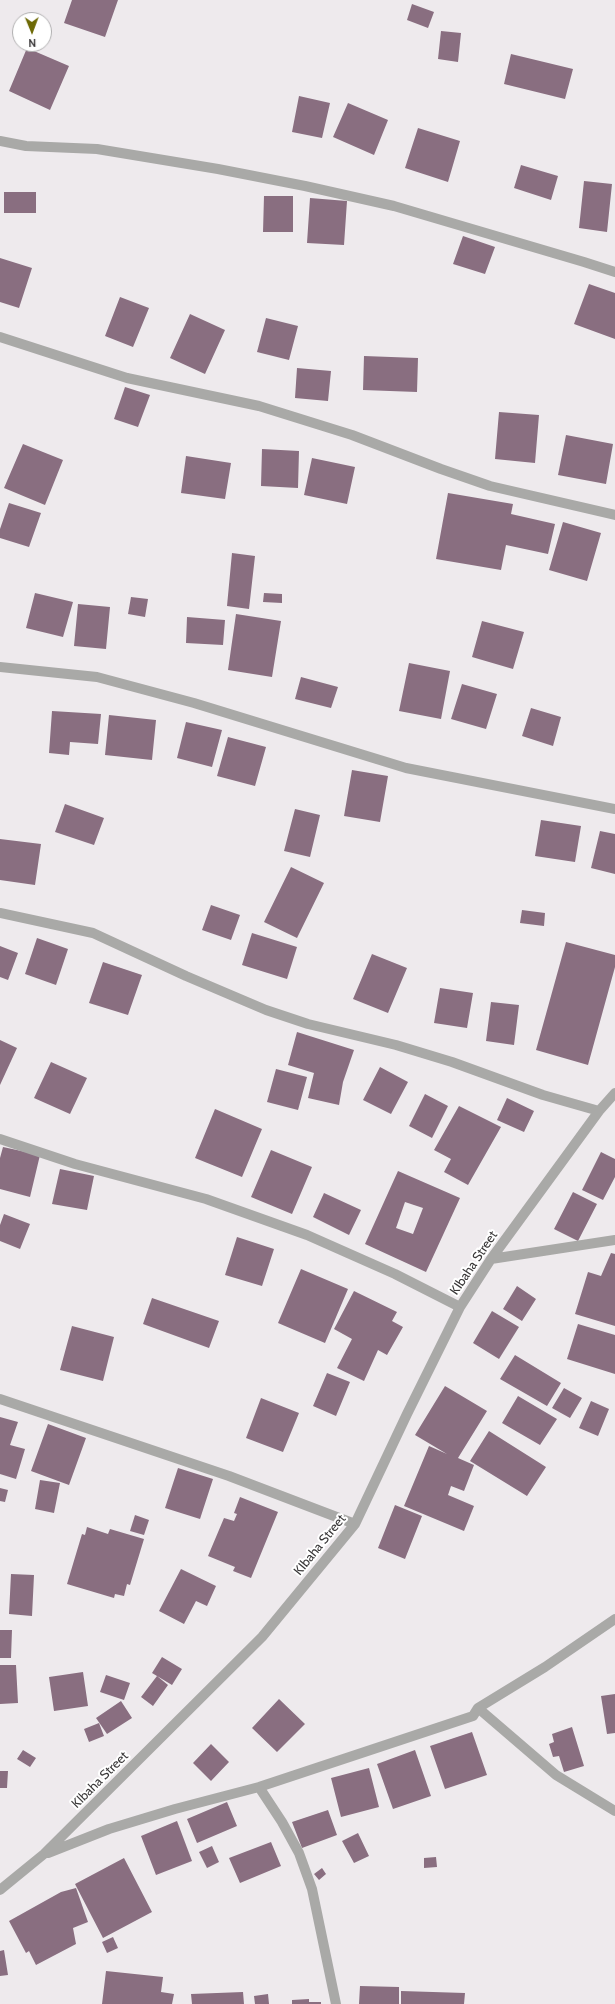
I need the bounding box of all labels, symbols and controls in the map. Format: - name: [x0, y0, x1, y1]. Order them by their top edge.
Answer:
- north arrow: [12, 12, 52, 52]
- text: N: [28, 36, 36, 50]
- street label: KIbaha Street: [447, 1228, 501, 1298]
- street label: KIbaha Street: [291, 1511, 349, 1579]
- street label: KIbaha Street: [68, 1748, 132, 1812]

